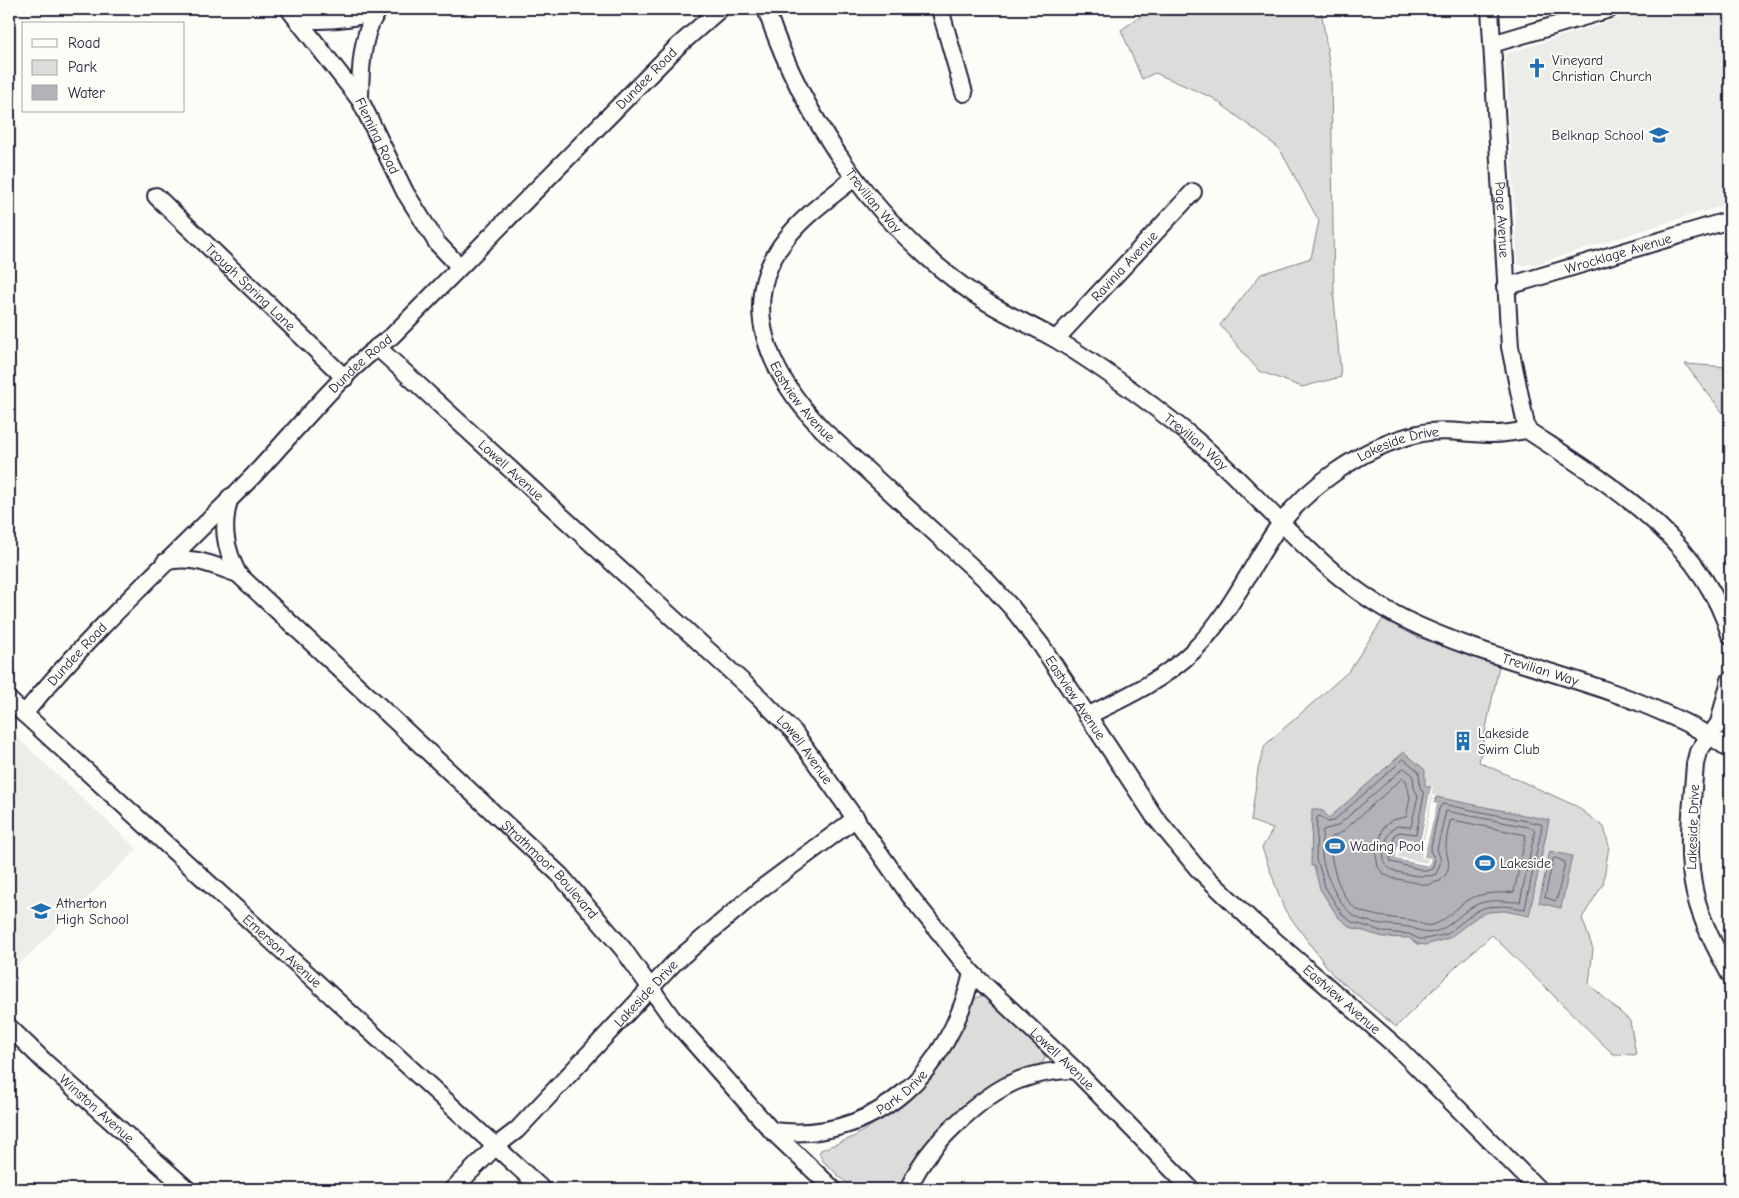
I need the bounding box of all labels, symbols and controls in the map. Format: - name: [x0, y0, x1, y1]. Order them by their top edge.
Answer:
- legend: [22, 22, 185, 112]
- text: Road: [68, 34, 100, 52]
- street label: Dundee Road: [612, 44, 680, 113]
- place label: Vineyard Christian Church: [1552, 52, 1652, 85]
- church icon: Vineyard Christian Church: [1526, 57, 1548, 79]
- text: Park: [68, 58, 97, 76]
- text: Water: [68, 84, 105, 102]
- street label: Fleming Road: [352, 95, 403, 177]
- school or university icon: Belknap School: [1648, 124, 1670, 146]
- place label: Belknap School: [1552, 127, 1644, 144]
- street label: Trevilian Way: [842, 165, 906, 237]
- street label: Page Avenue: [1492, 181, 1513, 258]
- street label: Ravinia Avenue: [1087, 227, 1161, 305]
- street label: Wrocklage Avenue: [1563, 229, 1673, 277]
- street label: Trough Spring Lane: [201, 239, 299, 334]
- street label: Dundee Road: [325, 330, 395, 397]
- street label: Eastview Avenue: [767, 358, 839, 445]
- street label: Trevilian Way: [1161, 409, 1232, 474]
- street label: Lakeside Drive: [1354, 423, 1439, 465]
- street label: Lowell Avenue: [475, 436, 547, 504]
- street label: Dundee Road: [43, 619, 110, 689]
- street label: Trevilian Way: [1500, 649, 1582, 689]
- street label: Eastview Avenue: [1042, 652, 1110, 743]
- street label: Lowell Avenue: [773, 711, 837, 787]
- place label: Lakeside Swim Club: [1478, 725, 1540, 758]
- building icon: Lakeside Swim Club: [1452, 730, 1474, 752]
- street label: Lakeside Drive: [1683, 784, 1703, 870]
- street label: Strathmoor Boulevard: [498, 816, 602, 922]
- sports icon: Wading Pool: [1324, 835, 1346, 857]
- place label: Wading Pool: [1350, 838, 1424, 855]
- sports icon: Lakeside: [1474, 852, 1496, 874]
- place label: Lakeside: [1500, 855, 1551, 872]
- place label: Atherton High School: [56, 895, 129, 928]
- school or university icon: Atherton High School: [30, 900, 52, 922]
- street label: Emerson Avenue: [239, 910, 325, 991]
- street label: Lakeside Drive: [610, 956, 681, 1030]
- street label: Eastview Avenue: [1300, 961, 1384, 1037]
- street label: Lowell Avenue: [1027, 1024, 1098, 1094]
- street label: Park Drive: [873, 1066, 931, 1118]
- street label: Winston Avenue: [56, 1071, 138, 1147]

